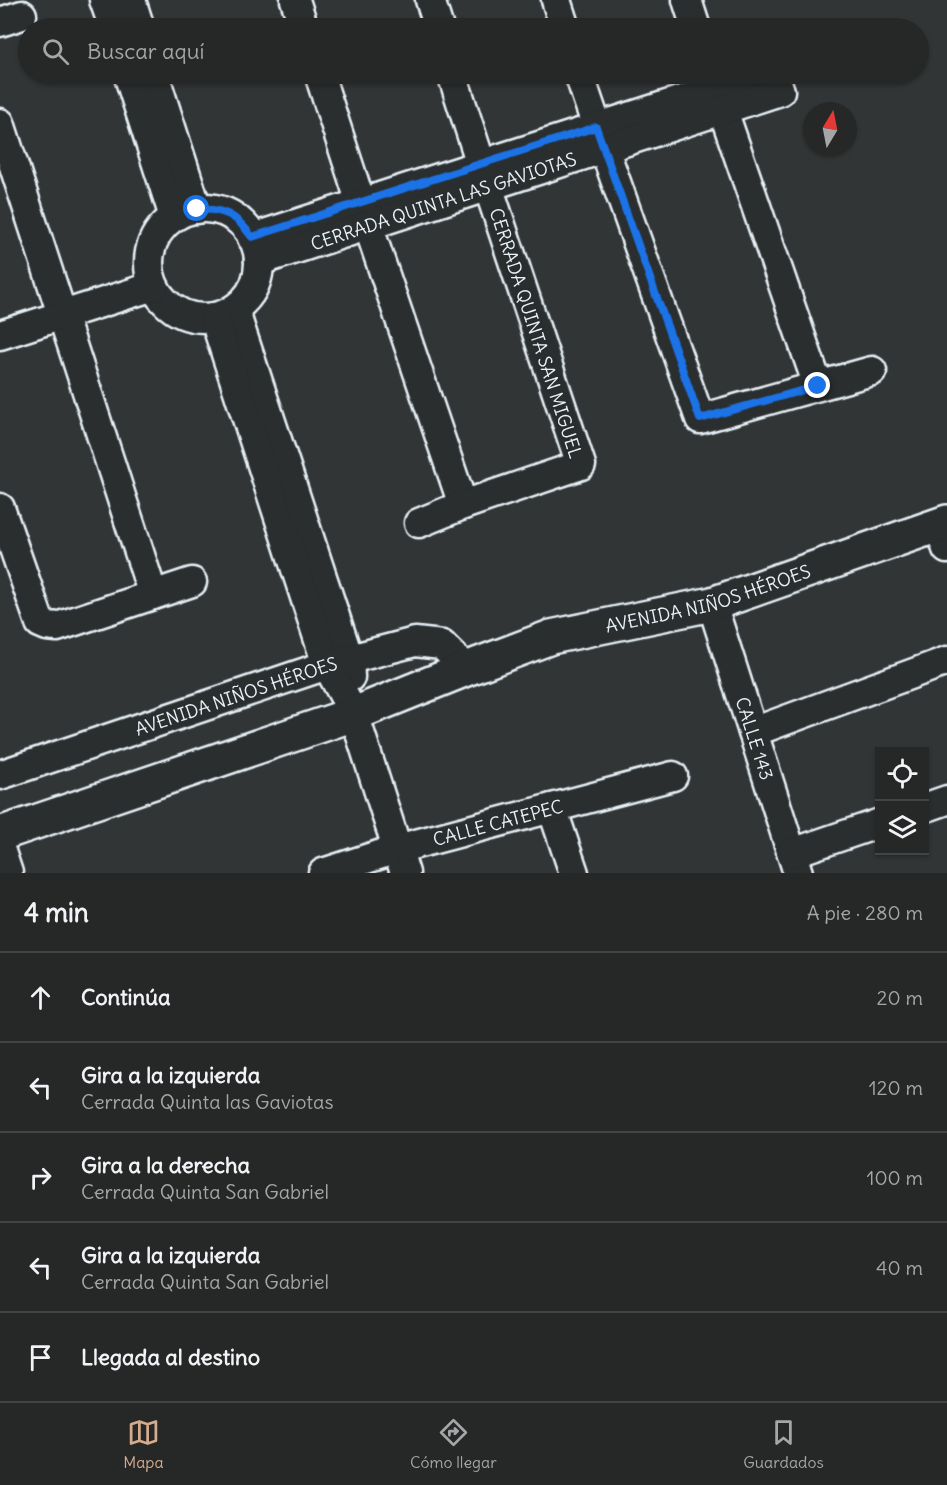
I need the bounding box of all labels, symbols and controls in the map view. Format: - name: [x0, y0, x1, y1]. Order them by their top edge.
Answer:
- search box: [18, 18, 929, 84]
- icon: search: [39, 35, 72, 68]
- text: Buscar aquí: [87, 37, 204, 65]
- north arrow: [803, 102, 857, 156]
- street label: CERRADA QUINTA LAS GAVIOTAS: [308, 147, 579, 255]
- route start: [183, 195, 209, 221]
- street label: CERRADA QUINTA SAN MIGUEL: [485, 205, 587, 461]
- route end: [804, 372, 830, 398]
- street label: AVENIDA NIÑOS HÉROES: [603, 559, 813, 637]
- street label: AVENIDA NIÑOS HÉROES: [132, 651, 340, 740]
- street label: CALLE 143: [731, 694, 779, 783]
- map controls: [875, 747, 929, 855]
- button: locate: [875, 747, 929, 801]
- street label: CALLE CATEPEC: [430, 794, 565, 851]
- button: layers: [875, 801, 929, 855]
- text: 4 min: [24, 896, 89, 929]
- text: A pie · 280 m: [807, 900, 923, 925]
- icon: ahead: [24, 981, 57, 1014]
- text: Continúa: [81, 983, 170, 1011]
- text: 20 m: [877, 985, 923, 1010]
- text: Gira a la izquierda: [81, 1061, 260, 1089]
- icon: left: [24, 1071, 57, 1104]
- text: 120 m: [869, 1075, 923, 1100]
- text: Cerrada Quinta las Gaviotas: [81, 1089, 334, 1114]
- text: Gira a la derecha: [81, 1151, 250, 1179]
- icon: right: [24, 1161, 57, 1194]
- text: 100 m: [866, 1165, 923, 1190]
- text: Cerrada Quinta San Gabriel: [81, 1179, 329, 1204]
- text: Gira a la izquierda: [81, 1241, 260, 1269]
- icon: left: [24, 1251, 57, 1284]
- text: 40 m: [876, 1255, 923, 1280]
- text: Cerrada Quinta San Gabriel: [81, 1269, 329, 1294]
- icon: arrive: [24, 1341, 57, 1374]
- text: Llegada al destino: [81, 1343, 260, 1371]
- tab: Mapa: [123, 1416, 164, 1472]
- tab: Cómo llegar: [410, 1416, 497, 1472]
- tab: Guardados: [743, 1416, 824, 1472]

